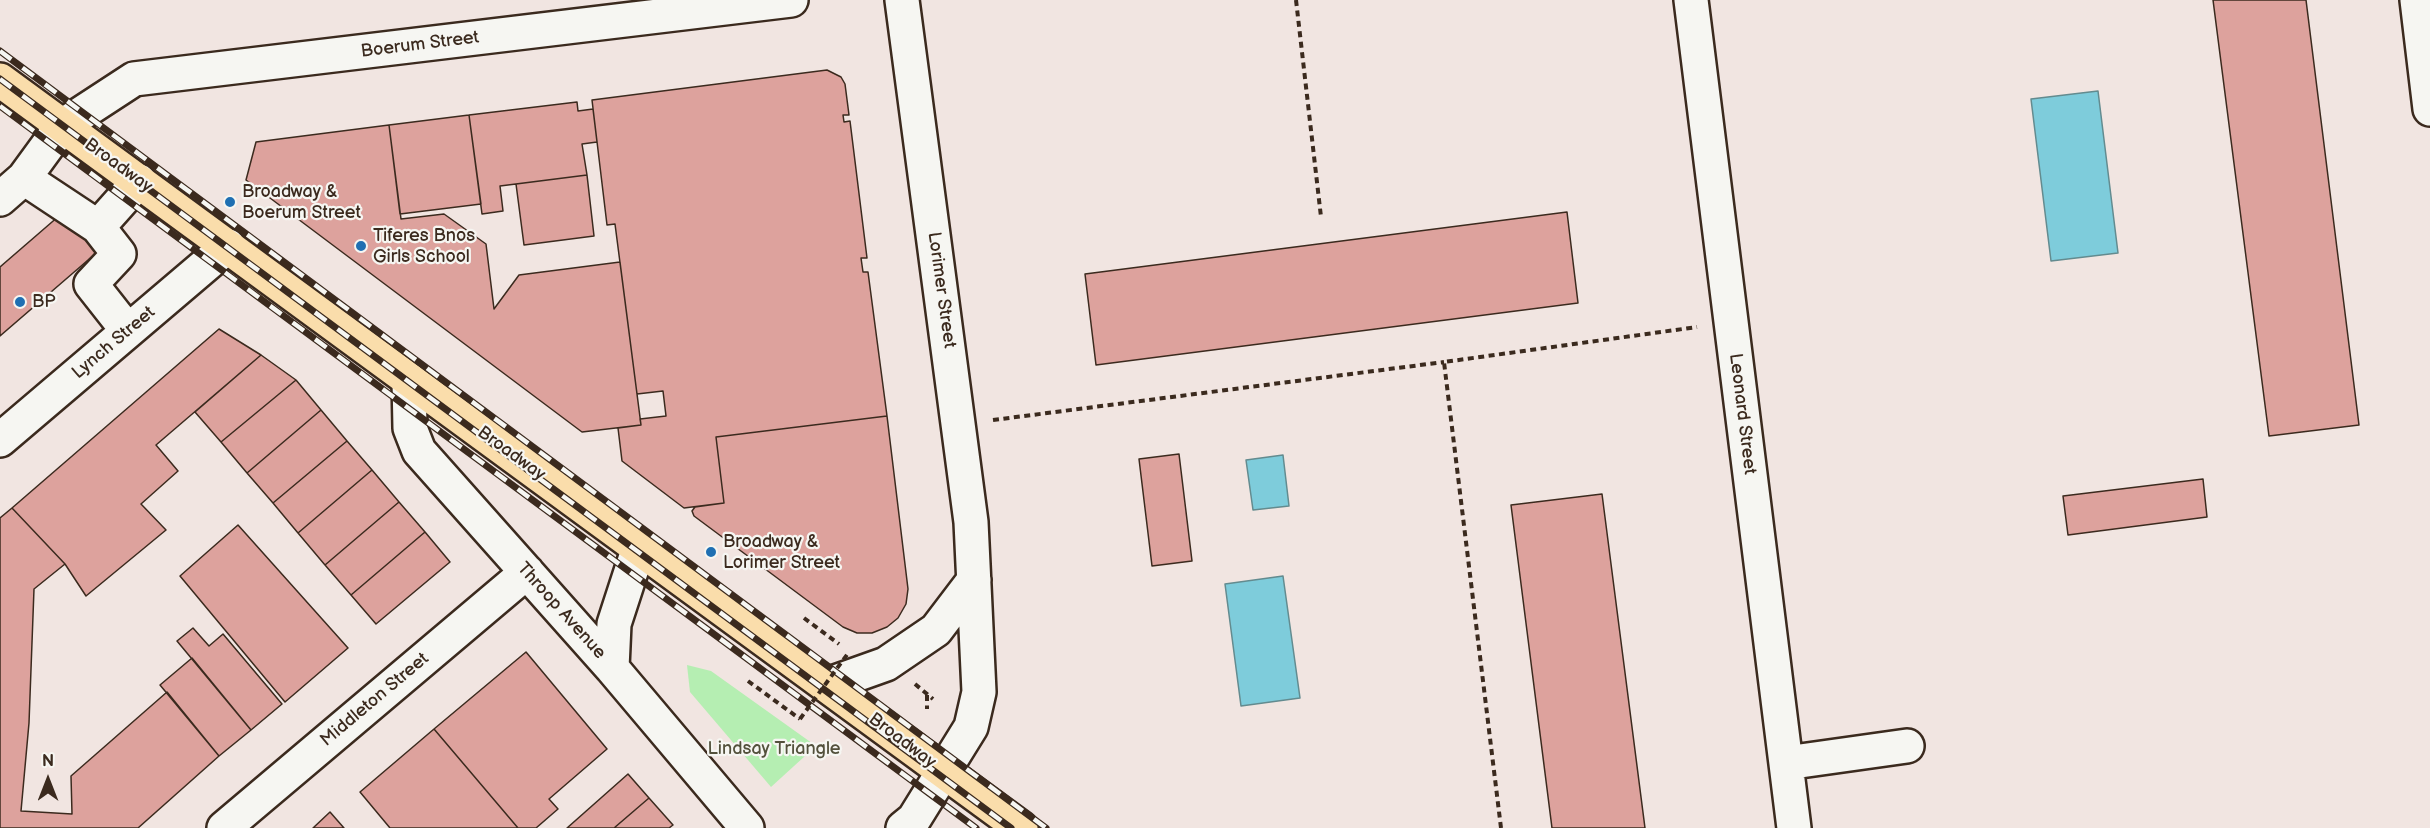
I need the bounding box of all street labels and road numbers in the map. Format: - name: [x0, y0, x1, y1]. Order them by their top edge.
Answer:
- street label: Boerum Street: [360, 27, 480, 63]
- street label: Broadway: [80, 134, 156, 198]
- street label: Lorimer Street: [922, 231, 960, 349]
- street label: Lynch Street: [68, 302, 160, 384]
- street label: Leonard Street: [1724, 352, 1760, 476]
- street label: Broadway: [473, 422, 549, 486]
- street label: Throop Avenue: [512, 558, 610, 664]
- street label: Middleton Street: [317, 648, 433, 752]
- street label: Broadway: [864, 709, 940, 773]

